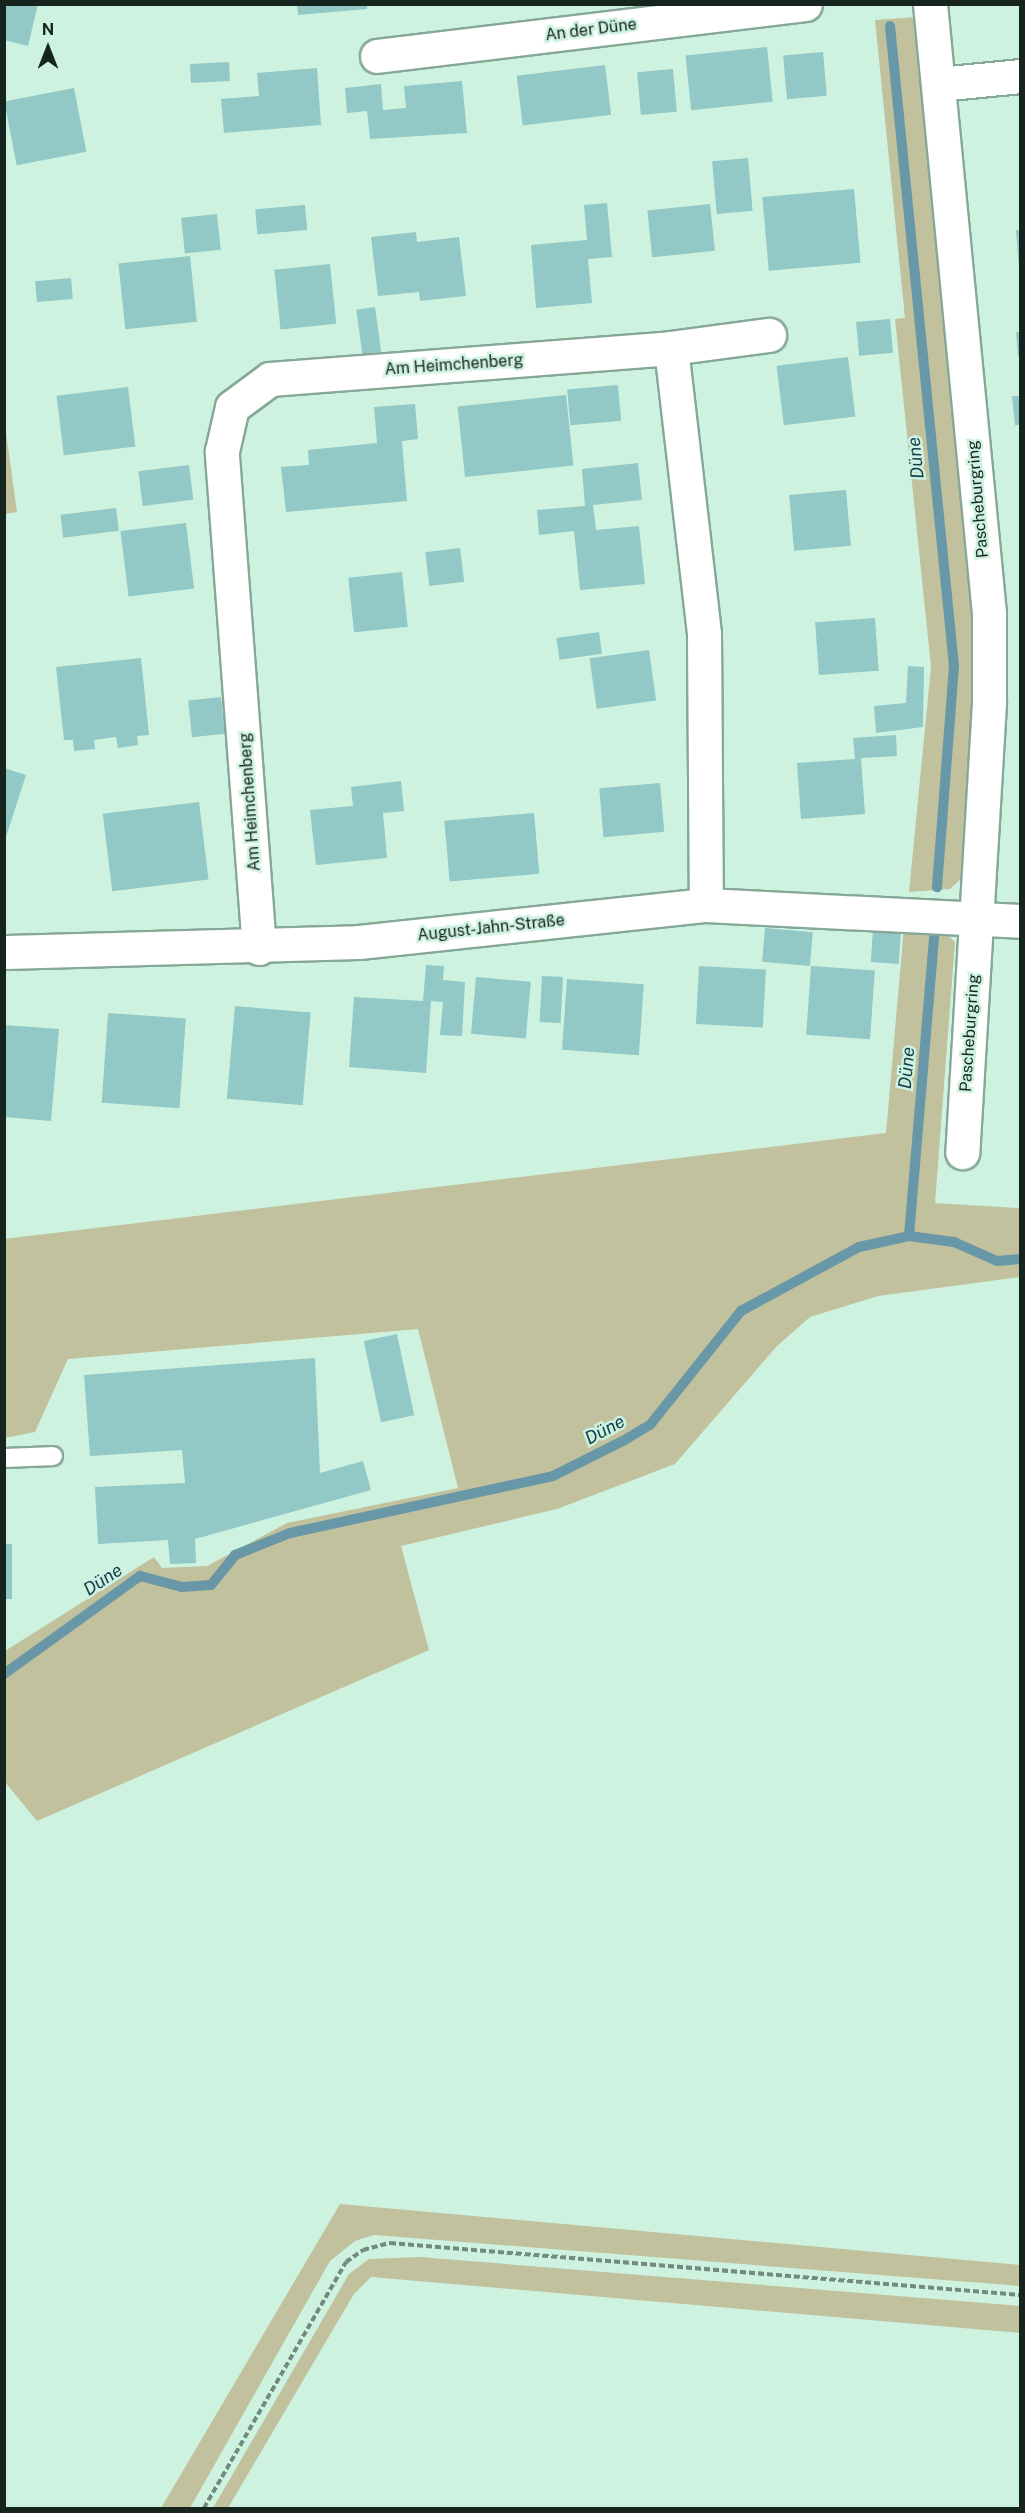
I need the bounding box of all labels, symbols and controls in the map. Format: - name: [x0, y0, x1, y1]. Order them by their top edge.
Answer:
- street label: An der Düne: [544, 15, 638, 45]
- north arrow: [18, 18, 78, 78]
- text: N: [42, 20, 54, 39]
- street label: Am Heimchenberg: [384, 351, 524, 379]
- water label: Düne: [903, 436, 929, 480]
- street label: Pascheburgring: [963, 439, 993, 559]
- street label: Am Heimchenberg: [236, 732, 264, 872]
- street label: August-Jahn-Straße: [416, 911, 566, 945]
- street label: Pascheburgring: [956, 973, 984, 1093]
- water label: Düne: [894, 1046, 920, 1090]
- water label: Düne: [581, 1411, 629, 1449]
- water label: Düne: [79, 1559, 127, 1601]

